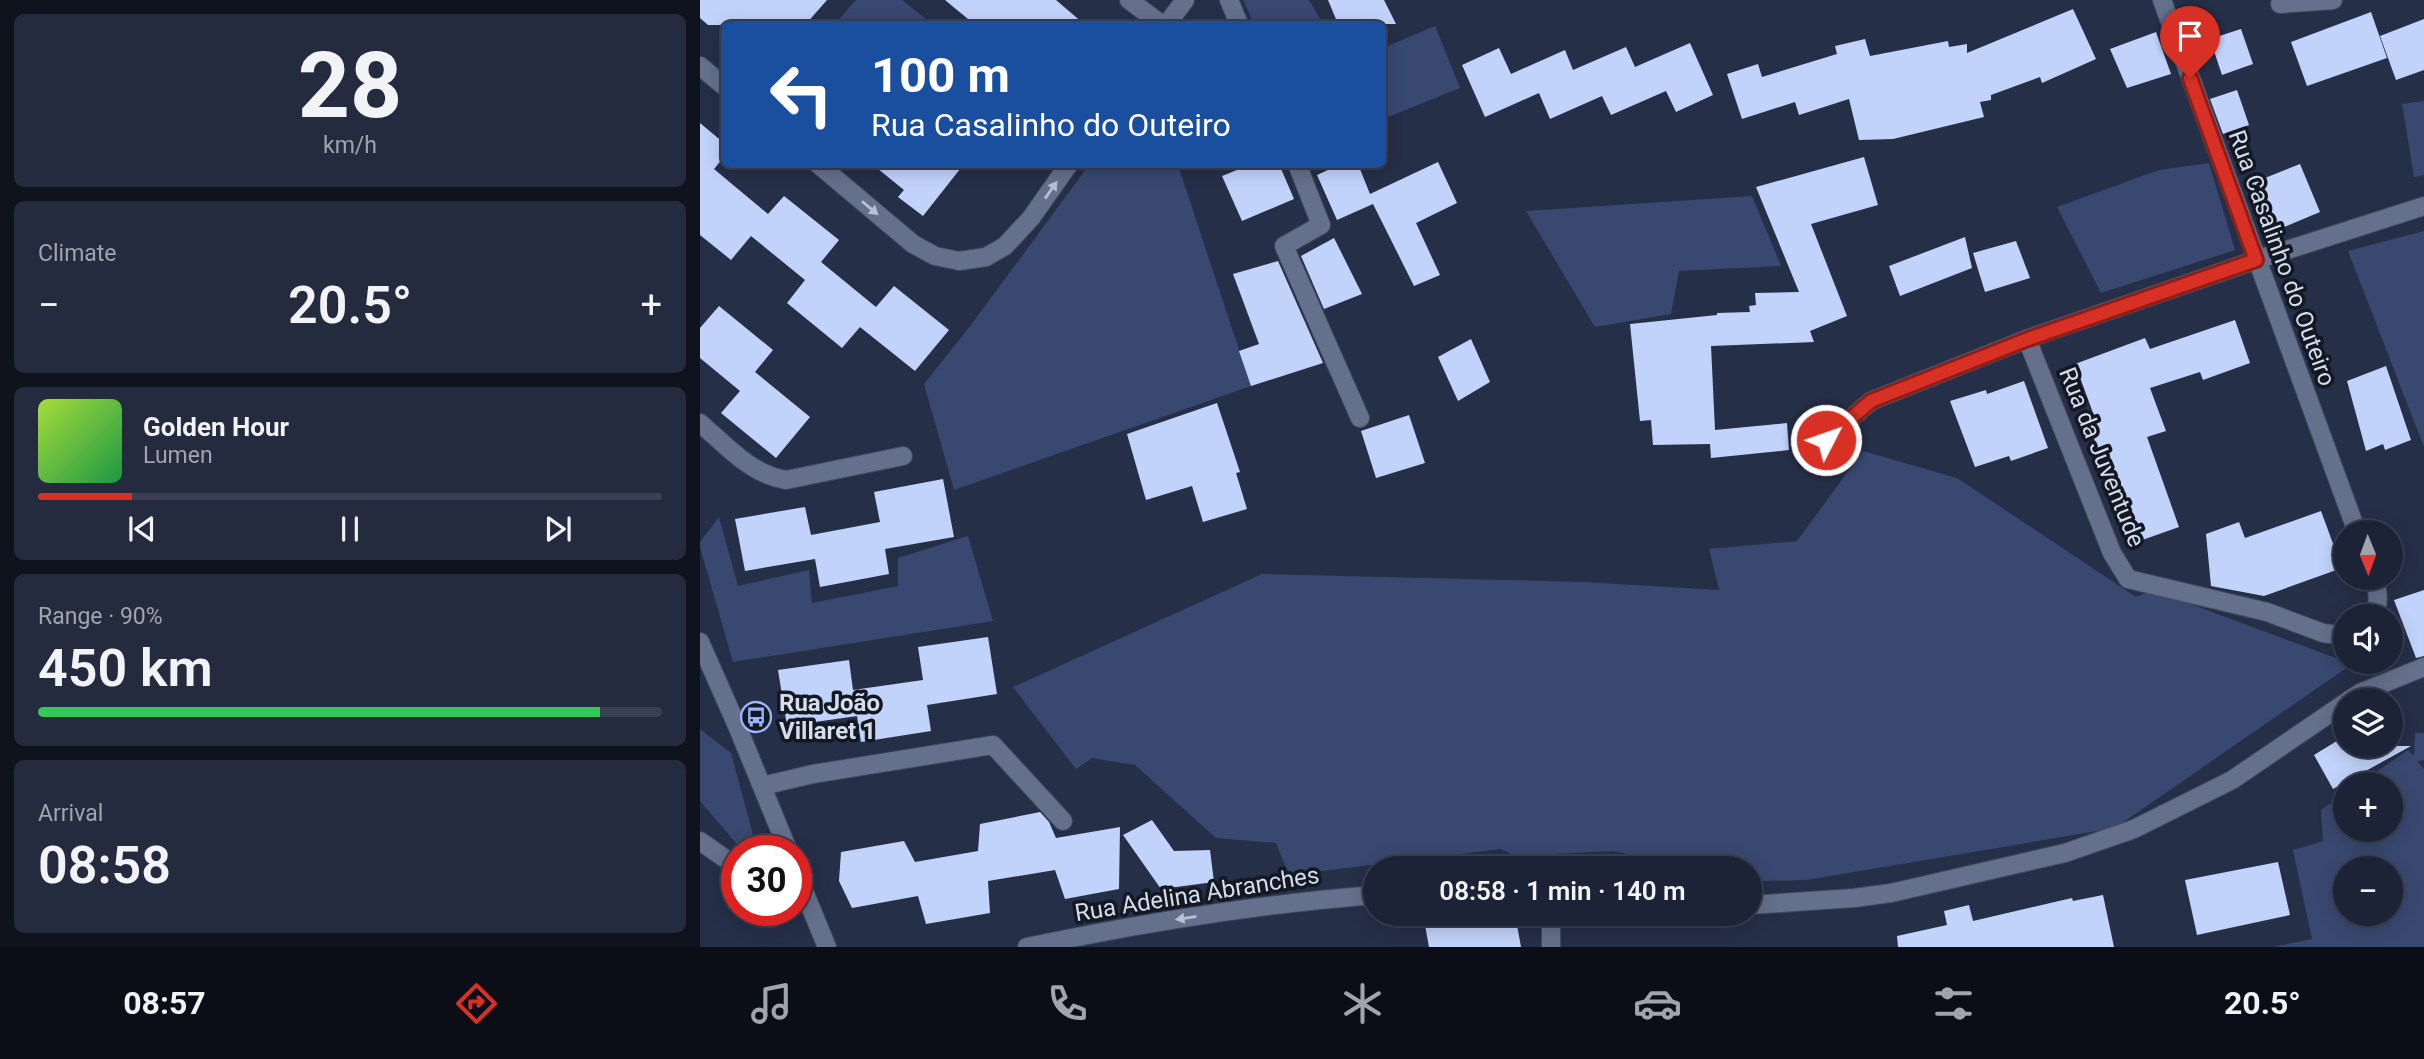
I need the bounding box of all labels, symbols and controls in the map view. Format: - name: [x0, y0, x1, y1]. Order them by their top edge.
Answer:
- pin: [2160, 6, 2220, 78]
- icon: arrive: [2171, 17, 2209, 55]
- text: 28: [298, 33, 402, 139]
- text: 100 m: [871, 47, 1010, 104]
- icon: left: [756, 49, 847, 140]
- text: Rua Casalinho do Outeiro: [871, 106, 1231, 144]
- street label: Rua Casalinho do Outeiro: [2223, 126, 2341, 390]
- text: km/h: [323, 132, 377, 159]
- one-way arrow: [1044, 181, 1058, 199]
- one-way arrow: [862, 200, 879, 215]
- text: Climate: [38, 240, 117, 267]
- text: 20.5°: [288, 275, 412, 336]
- text: −: [38, 283, 60, 327]
- text: +: [640, 283, 662, 327]
- street label: Rua da Juventude: [2053, 363, 2151, 551]
- position arrow: [1789, 403, 1863, 477]
- text: Golden Hour: [143, 412, 289, 442]
- text: Lumen: [143, 442, 213, 469]
- icon: previous: [123, 510, 161, 548]
- icon: pause: [331, 510, 369, 548]
- icon: next: [539, 510, 577, 548]
- north arrow: [2333, 520, 2403, 590]
- map controls: [2333, 520, 2403, 926]
- text: Range · 90%: [38, 603, 163, 630]
- button: sound: [2333, 604, 2403, 674]
- text: 450 km: [38, 638, 213, 699]
- button: layers: [2333, 688, 2403, 758]
- place label: Rua João Villaret 1: [779, 689, 880, 745]
- bus stop icon: Rua João Villaret 1: [739, 700, 773, 734]
- button: +: [2333, 772, 2403, 842]
- text: Arrival: [38, 800, 103, 827]
- text: 08:58: [38, 835, 171, 896]
- speed limit sign: 30: [721, 835, 812, 926]
- button: −: [2333, 856, 2403, 926]
- street label: Rua Adelina Abranches: [1073, 861, 1321, 927]
- text: 08:58 · 1 min · 140 m: [1439, 876, 1686, 906]
- one-way arrow: [1175, 913, 1197, 924]
- icon: directions: [452, 979, 501, 1028]
- icon: music: [747, 979, 796, 1028]
- icon: phone: [1043, 979, 1092, 1028]
- icon: climate: [1338, 979, 1387, 1028]
- icon: car: [1633, 979, 1682, 1028]
- icon: filters: [1929, 979, 1978, 1028]
- text: 08:57: [123, 984, 206, 1022]
- text: 20.5°: [2224, 984, 2301, 1022]

